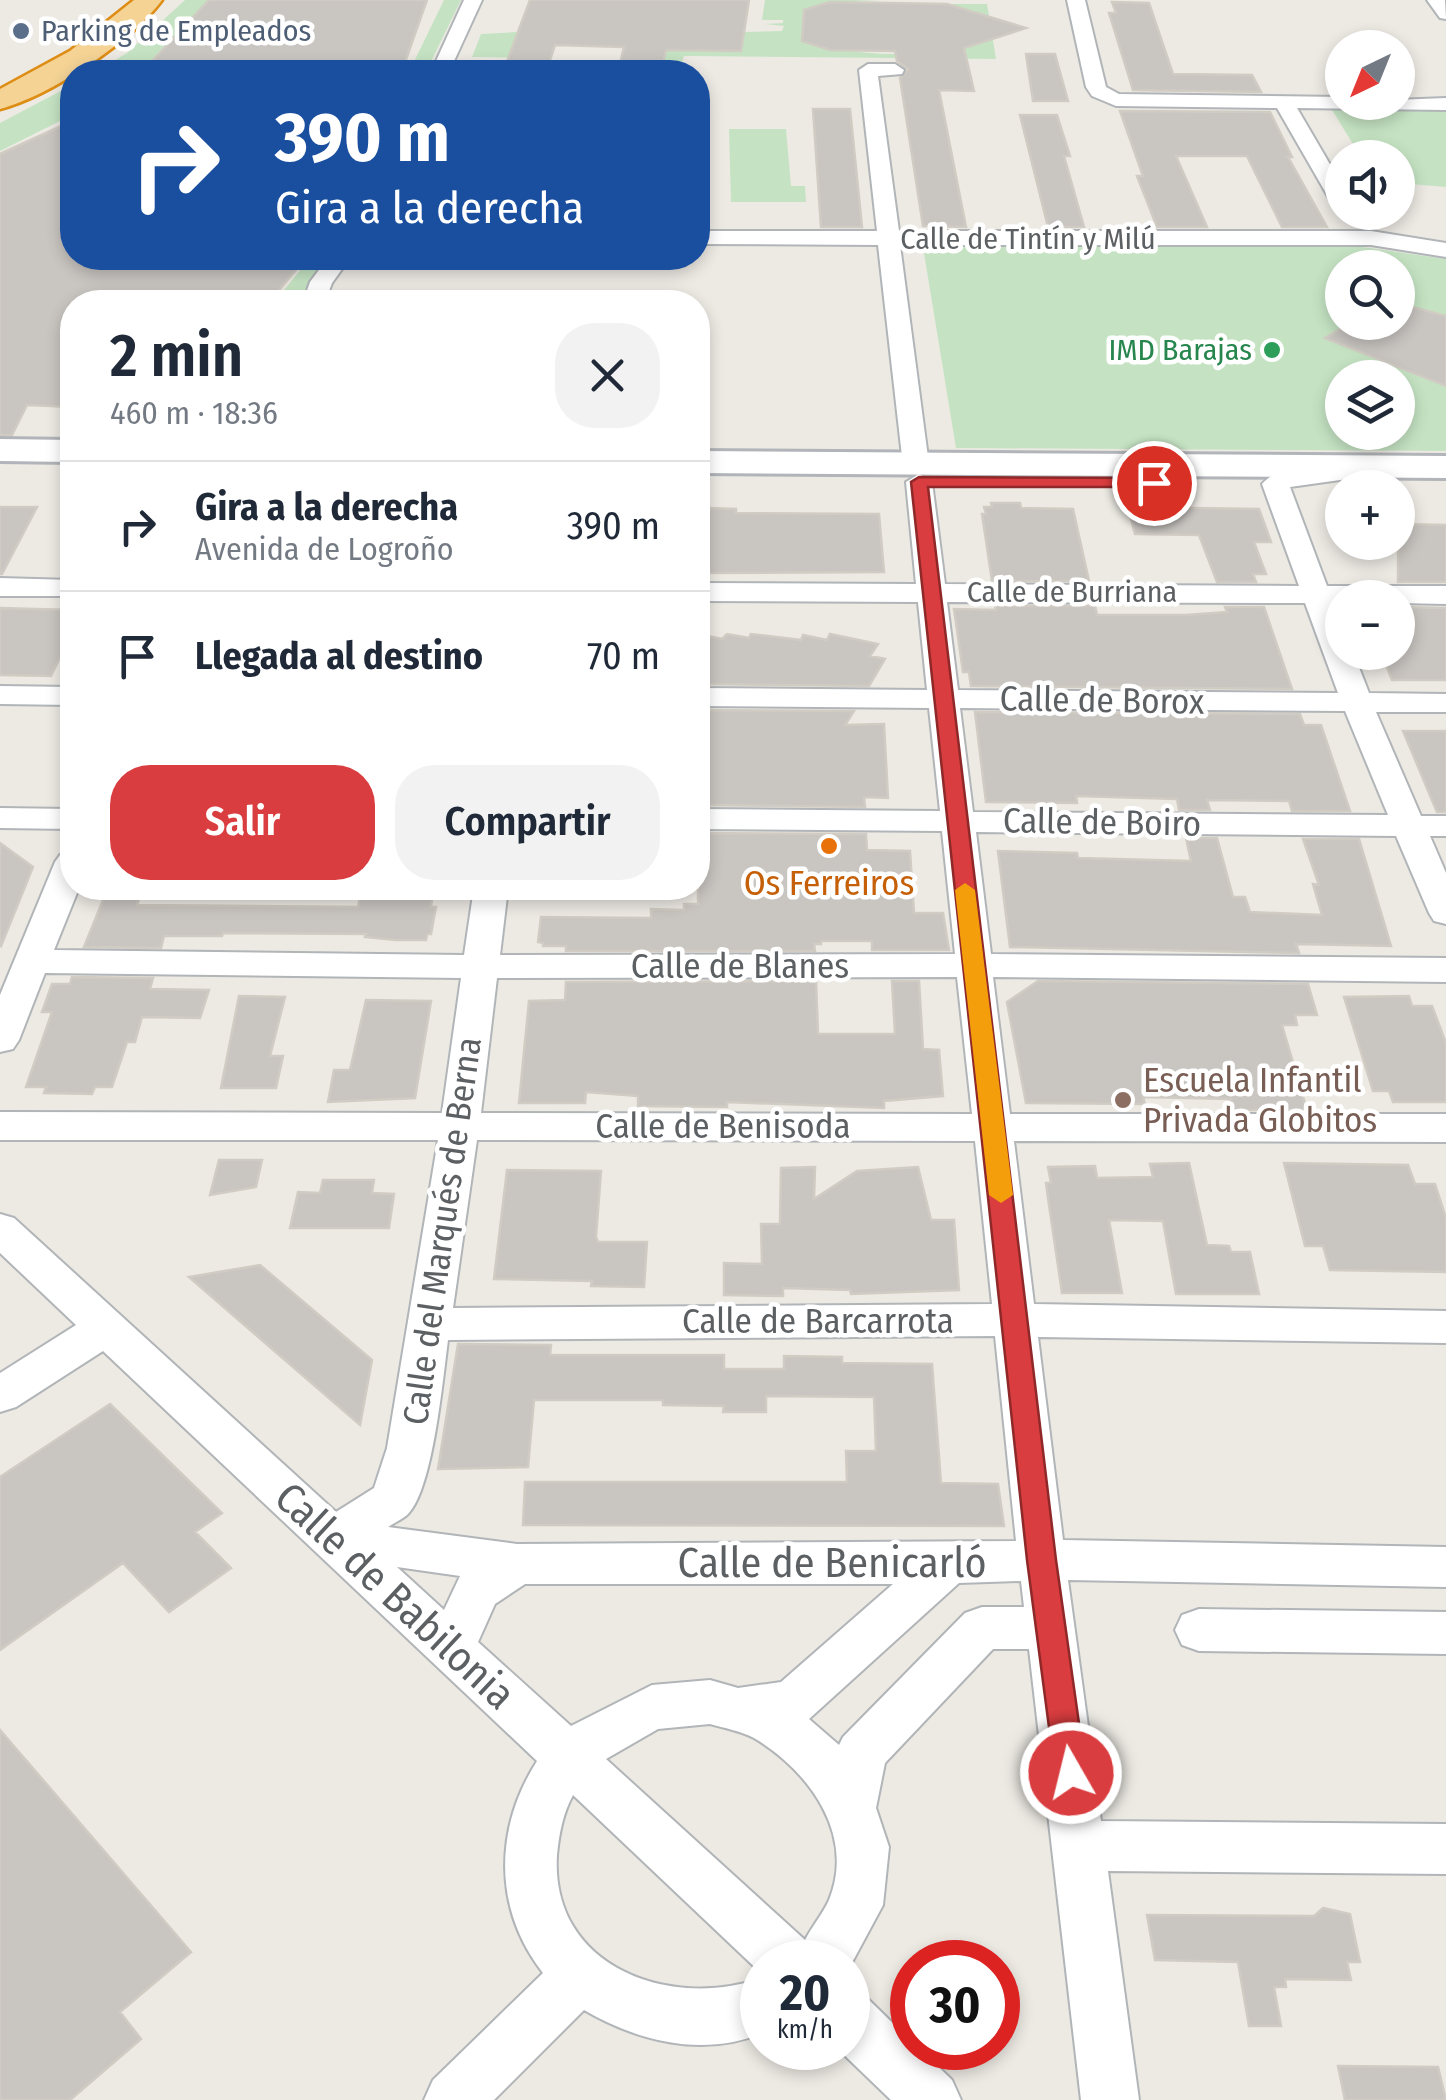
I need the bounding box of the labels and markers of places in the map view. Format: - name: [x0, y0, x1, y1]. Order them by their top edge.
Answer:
- place label: Parking de Empleados: [41, 13, 311, 49]
- marker: Parking de Empleados: [10, 20, 32, 42]
- place label: IMD Barajas: [1108, 332, 1252, 368]
- marker: IMD Barajas: [1261, 339, 1283, 361]
- pin: [1112, 441, 1197, 526]
- marker: Os Ferreiros: [818, 835, 840, 857]
- place label: Os Ferreiros: [744, 862, 914, 904]
- place label: Escuela Infantil Privada Globitos: [1143, 1059, 1377, 1141]
- marker: Escuela Infantil Privada Globitos: [1112, 1089, 1134, 1111]

